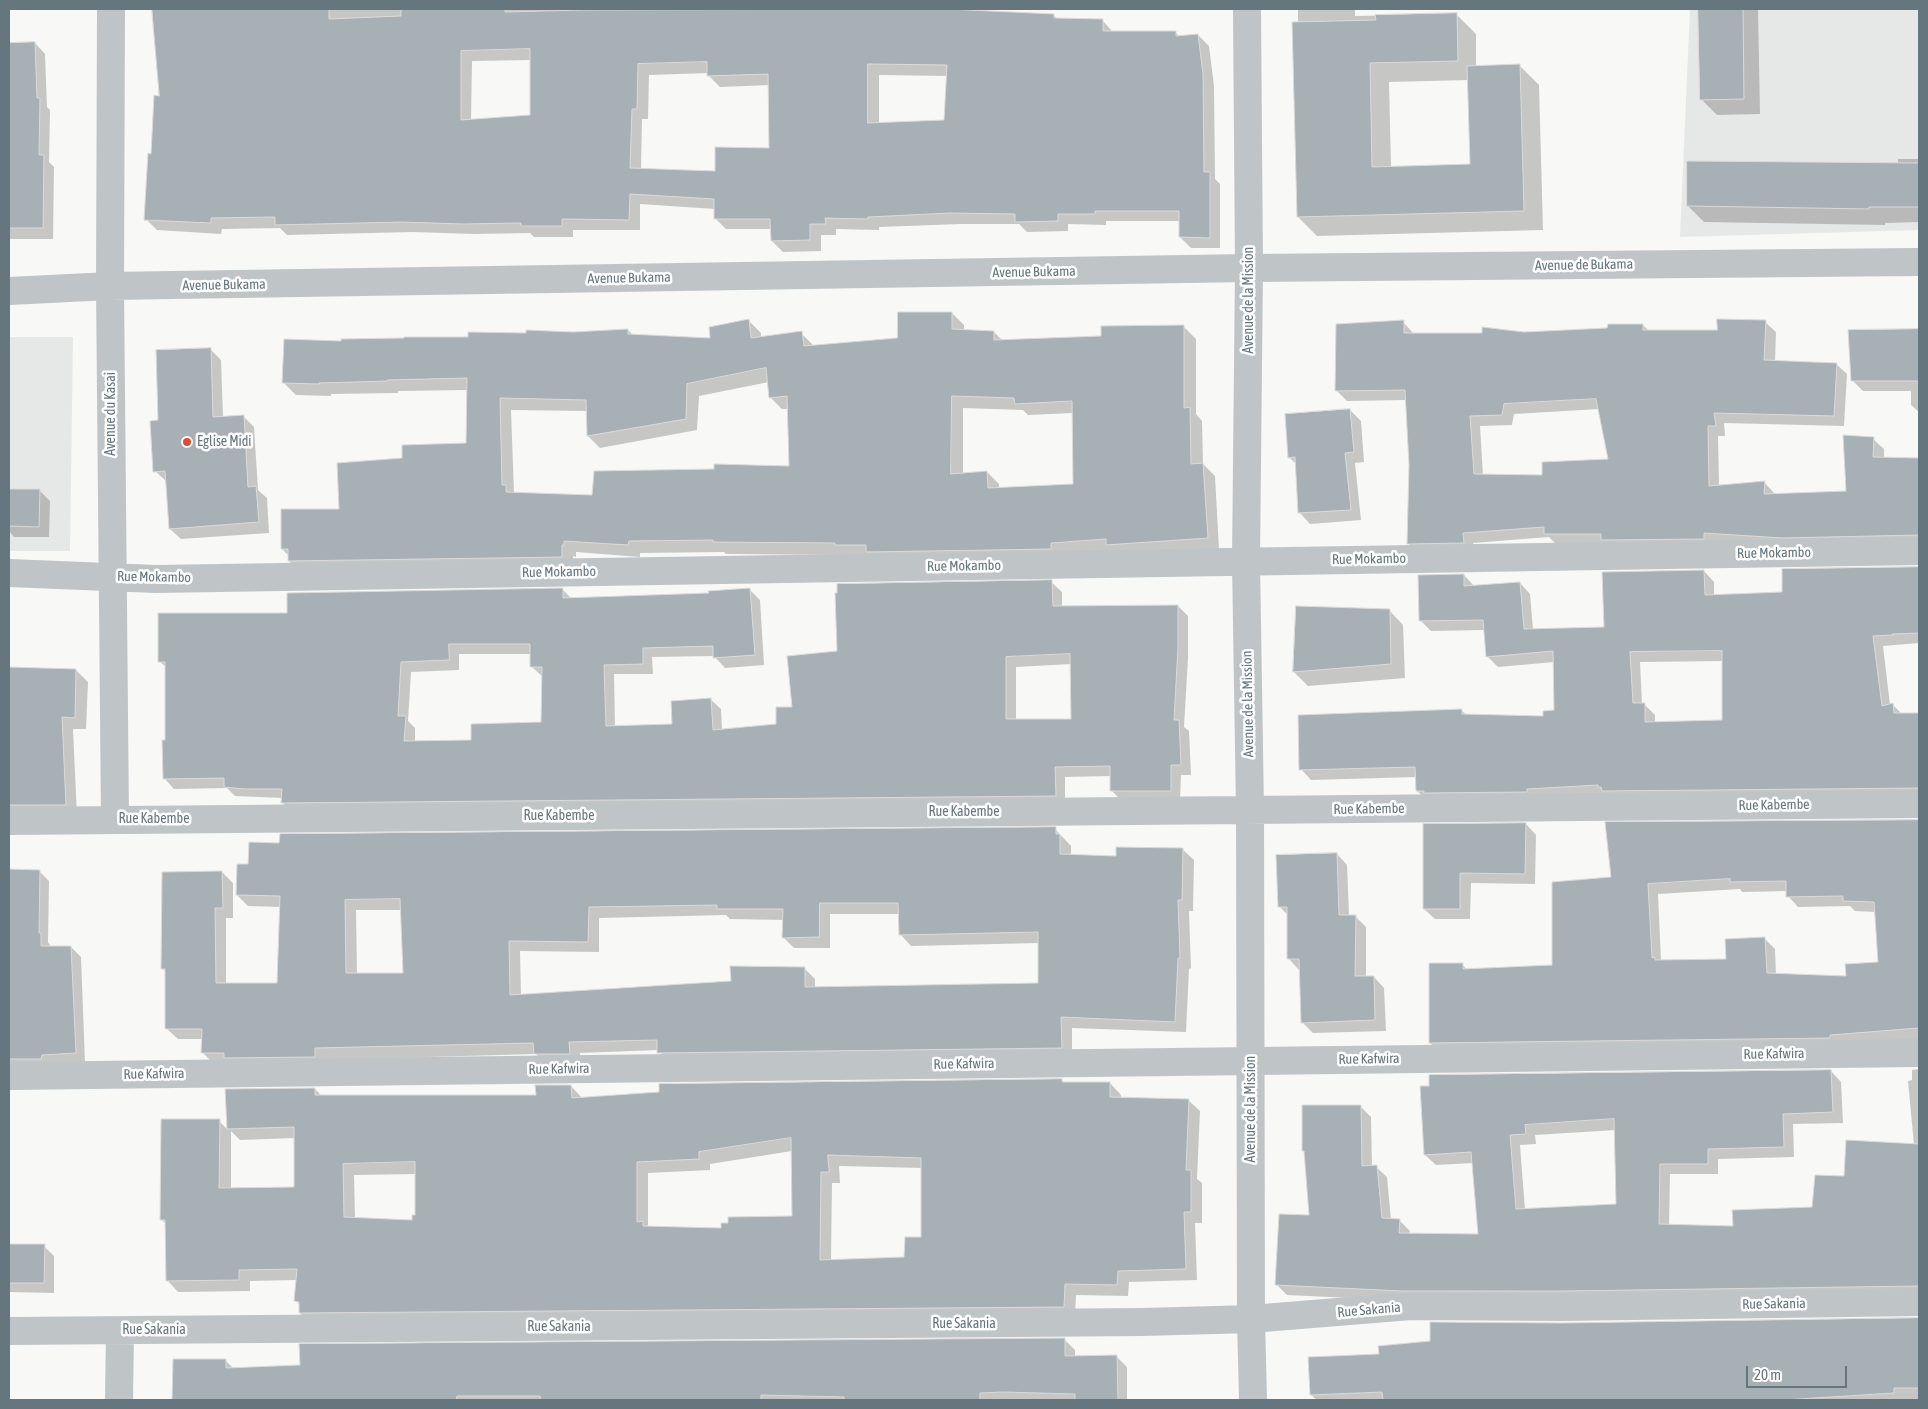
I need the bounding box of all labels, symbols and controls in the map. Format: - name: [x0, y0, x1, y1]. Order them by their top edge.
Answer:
- street label: Avenue de la Mission: [1241, 247, 1257, 353]
- street label: Avenue de Bukama: [1535, 256, 1633, 274]
- street label: Avenue Bukama: [992, 263, 1076, 281]
- street label: Avenue Bukama: [587, 269, 671, 287]
- street label: Avenue Bukama: [182, 276, 266, 294]
- street label: Avenue du Kasai: [103, 372, 119, 456]
- place label: Eglise Midi: [197, 434, 252, 450]
- marker: Eglise Midi: [181, 436, 193, 448]
- street label: Rue Mokambo: [1737, 544, 1811, 562]
- street label: Rue Mokambo: [1332, 550, 1406, 568]
- street label: Rue Mokambo: [927, 557, 1001, 575]
- street label: Rue Mokambo: [522, 563, 596, 581]
- street label: Rue Mokambo: [117, 568, 191, 586]
- street label: Avenue de la Mission: [1239, 650, 1257, 758]
- street label: Rue Kabembe: [1738, 796, 1810, 814]
- street label: Rue Kabembe: [1333, 800, 1405, 818]
- street label: Rue Kabembe: [928, 804, 1000, 820]
- street label: Rue Kabembe: [523, 808, 595, 824]
- street label: Rue Kabembe: [118, 811, 190, 827]
- street label: Rue Kafwira: [1743, 1045, 1805, 1063]
- street label: Rue Kafwira: [1338, 1050, 1400, 1068]
- street label: Rue Kafwira: [933, 1055, 995, 1073]
- street label: Avenue de la Mission: [1243, 1056, 1259, 1162]
- street label: Rue Kafwira: [528, 1060, 590, 1078]
- street label: Rue Kafwira: [123, 1065, 185, 1083]
- street label: Rue Sakania: [1742, 1295, 1806, 1313]
- street label: Rue Sakania: [1337, 1299, 1401, 1321]
- street label: Rue Sakania: [932, 1316, 996, 1332]
- street label: Rue Sakania: [527, 1319, 591, 1335]
- street label: Rue Sakania: [122, 1322, 186, 1338]
- scale bar: [1748, 1356, 1849, 1388]
- text: 20 m: [1754, 1366, 1781, 1383]

